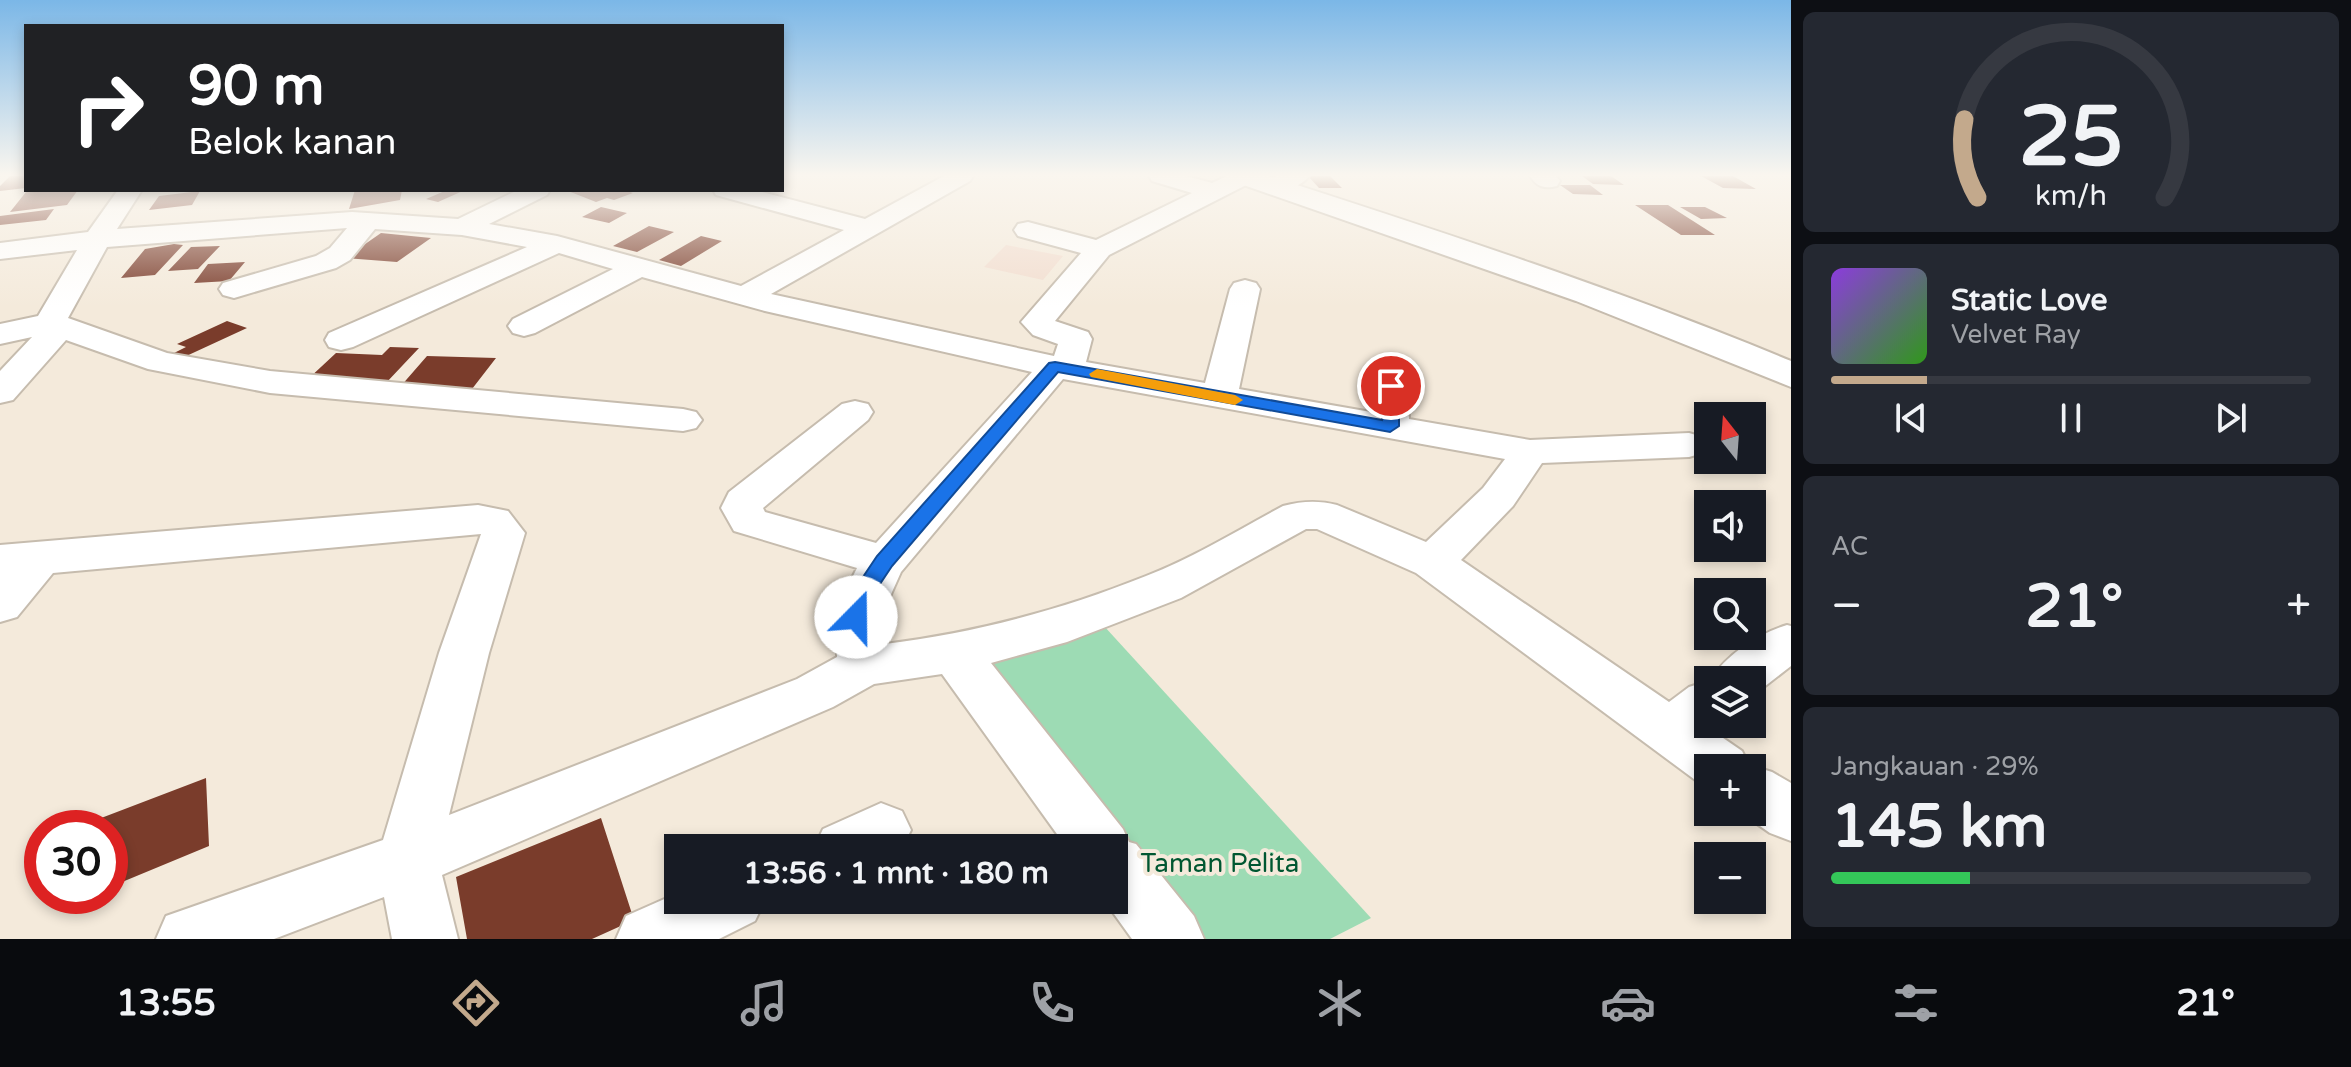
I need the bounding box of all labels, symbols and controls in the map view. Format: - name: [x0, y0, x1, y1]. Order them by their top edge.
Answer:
- text: 90 m: [188, 53, 324, 120]
- icon: right: [56, 56, 160, 160]
- text: 25: [2019, 87, 2123, 187]
- text: Belok kanan: [188, 121, 397, 164]
- text: km/h: [2035, 179, 2107, 213]
- text: Static Love: [1951, 282, 2107, 319]
- text: Velvet Ray: [1951, 319, 2081, 350]
- pin: [1357, 352, 1425, 420]
- icon: arrive: [1369, 364, 1413, 408]
- icon: previous: [1889, 396, 1933, 440]
- icon: pause: [2049, 396, 2093, 440]
- icon: next: [2209, 396, 2253, 440]
- north arrow: [1694, 402, 1766, 474]
- map controls: [1694, 402, 1766, 914]
- button: sound: [1694, 490, 1766, 562]
- text: AC: [1831, 531, 1868, 562]
- text: 21°: [2025, 571, 2123, 643]
- position arrow: [814, 575, 898, 659]
- button: search: [1694, 578, 1766, 650]
- text: −: [1831, 580, 1862, 633]
- text: +: [2286, 580, 2311, 633]
- button: layers: [1694, 666, 1766, 738]
- text: Jangkauan · 29%: [1831, 751, 2039, 782]
- button: +: [1694, 754, 1766, 826]
- text: 145 km: [1831, 791, 2047, 863]
- speed limit sign: 30: [24, 810, 128, 914]
- button: −: [1694, 842, 1766, 914]
- park label: Taman Pelita: [1141, 848, 1299, 879]
- text: 13:56 · 1 mnt · 180 m: [743, 855, 1049, 892]
- icon: directions: [448, 975, 504, 1031]
- icon: music: [736, 975, 792, 1031]
- icon: phone: [1024, 975, 1080, 1031]
- icon: climate: [1312, 975, 1368, 1031]
- icon: car: [1600, 975, 1656, 1031]
- icon: filters: [1888, 975, 1944, 1031]
- text: 13:55: [116, 982, 216, 1025]
- text: 21°: [2176, 982, 2235, 1025]

